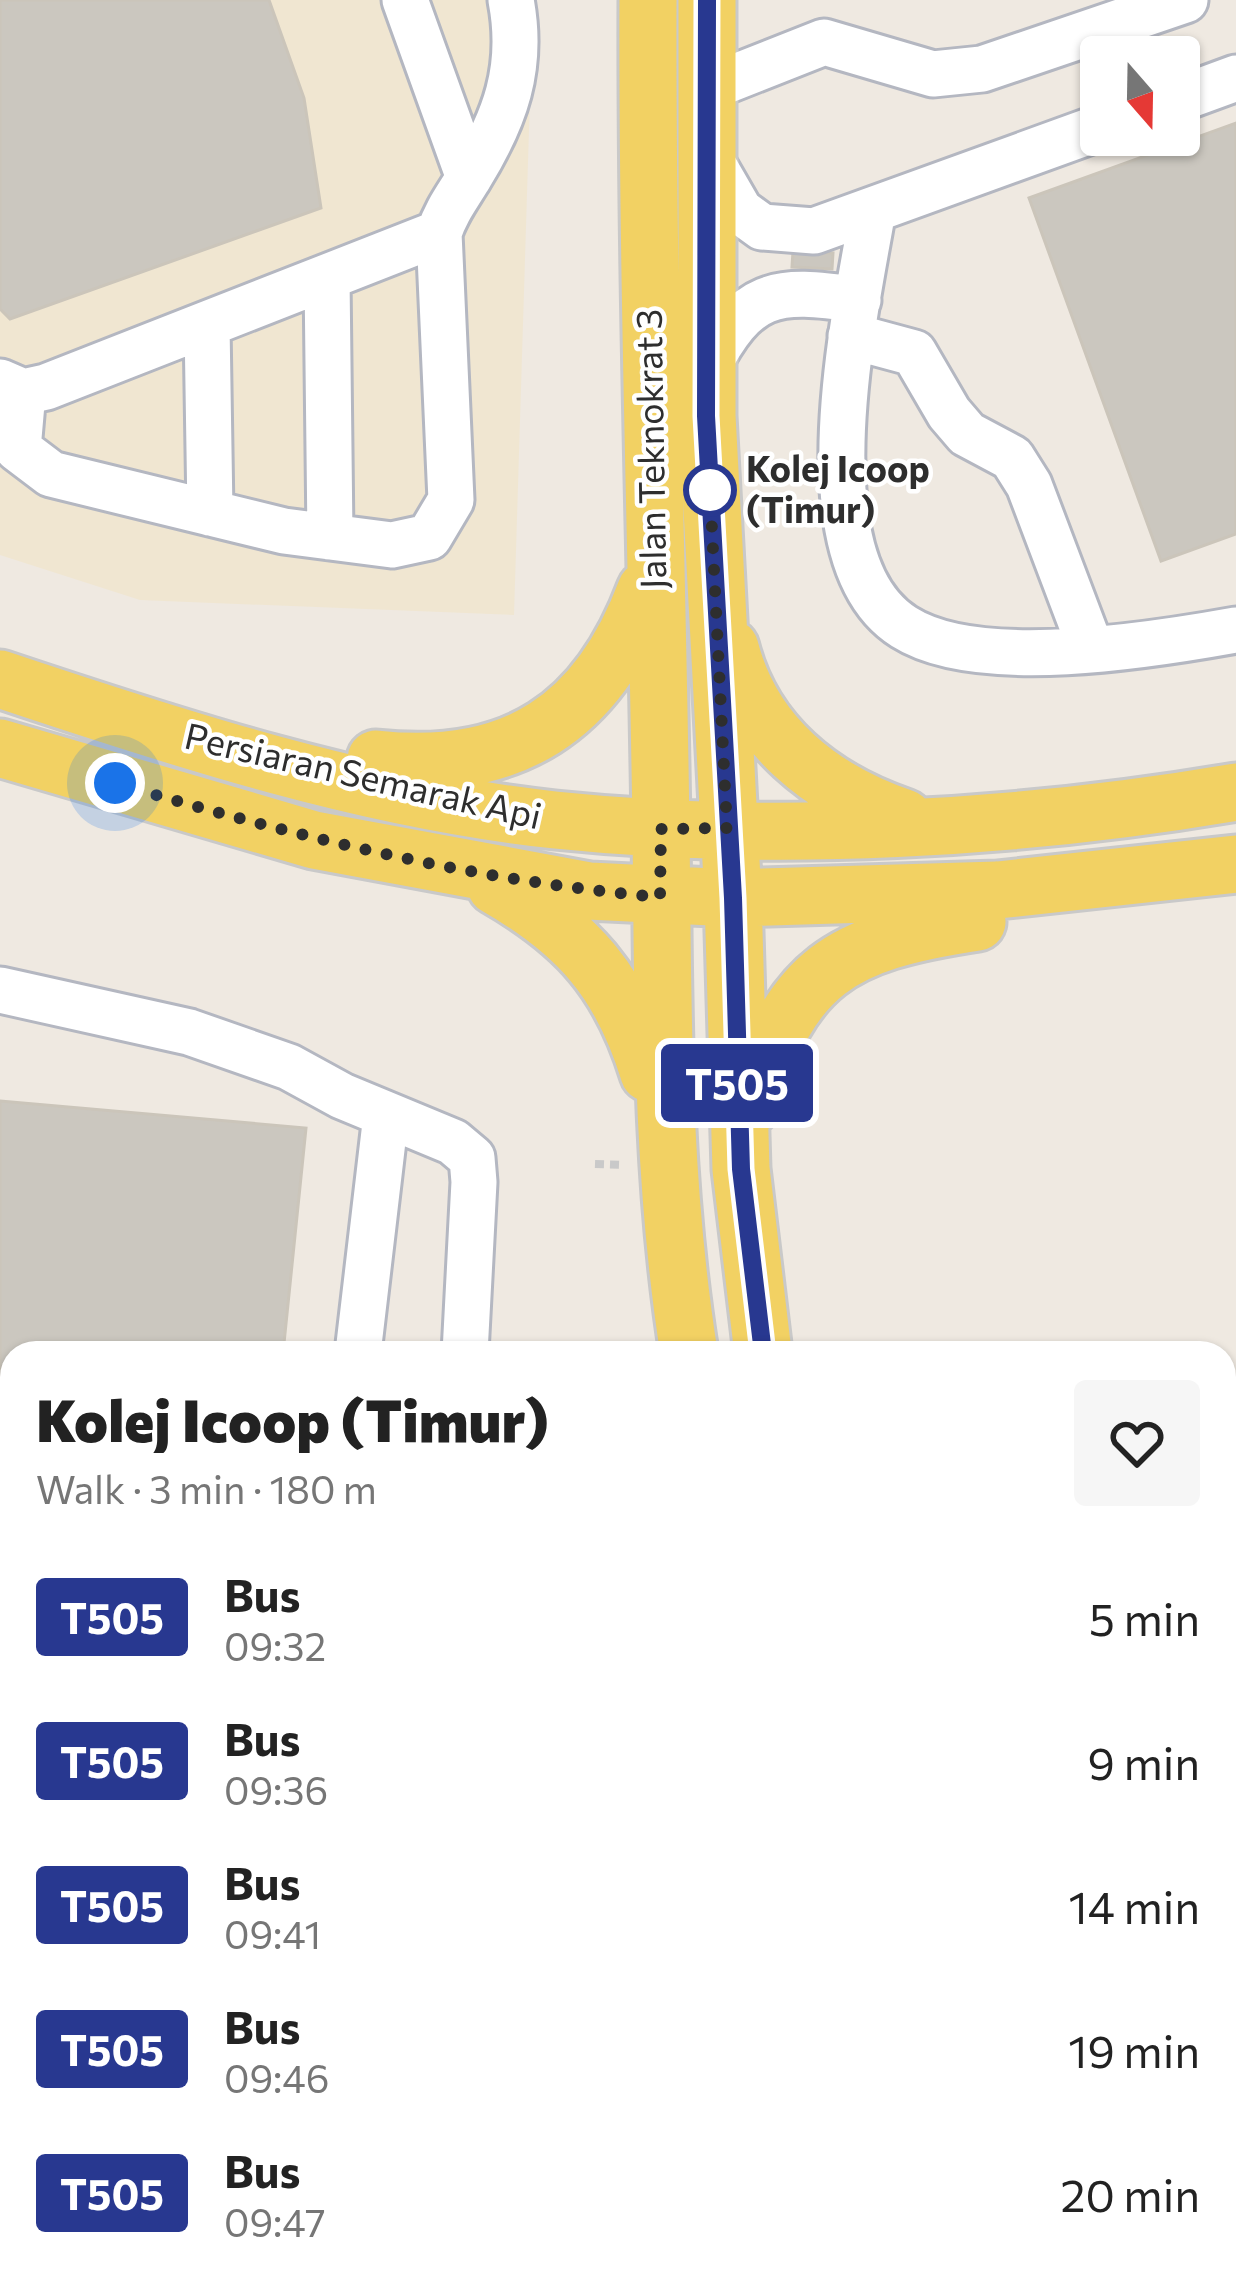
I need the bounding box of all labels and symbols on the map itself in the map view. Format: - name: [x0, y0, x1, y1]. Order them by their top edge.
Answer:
- north arrow: [1080, 36, 1200, 156]
- street label: Jalan Teknokrat 3: [625, 309, 673, 590]
- place label: Kolej Icoop (Timur): [746, 445, 930, 530]
- marker: Kolej Icoop (Timur): [685, 465, 735, 515]
- street label: Persiaran Semarak Api: [181, 712, 546, 836]
- your location: [85, 753, 145, 813]
- line badge: T505: [653, 1044, 821, 1122]

